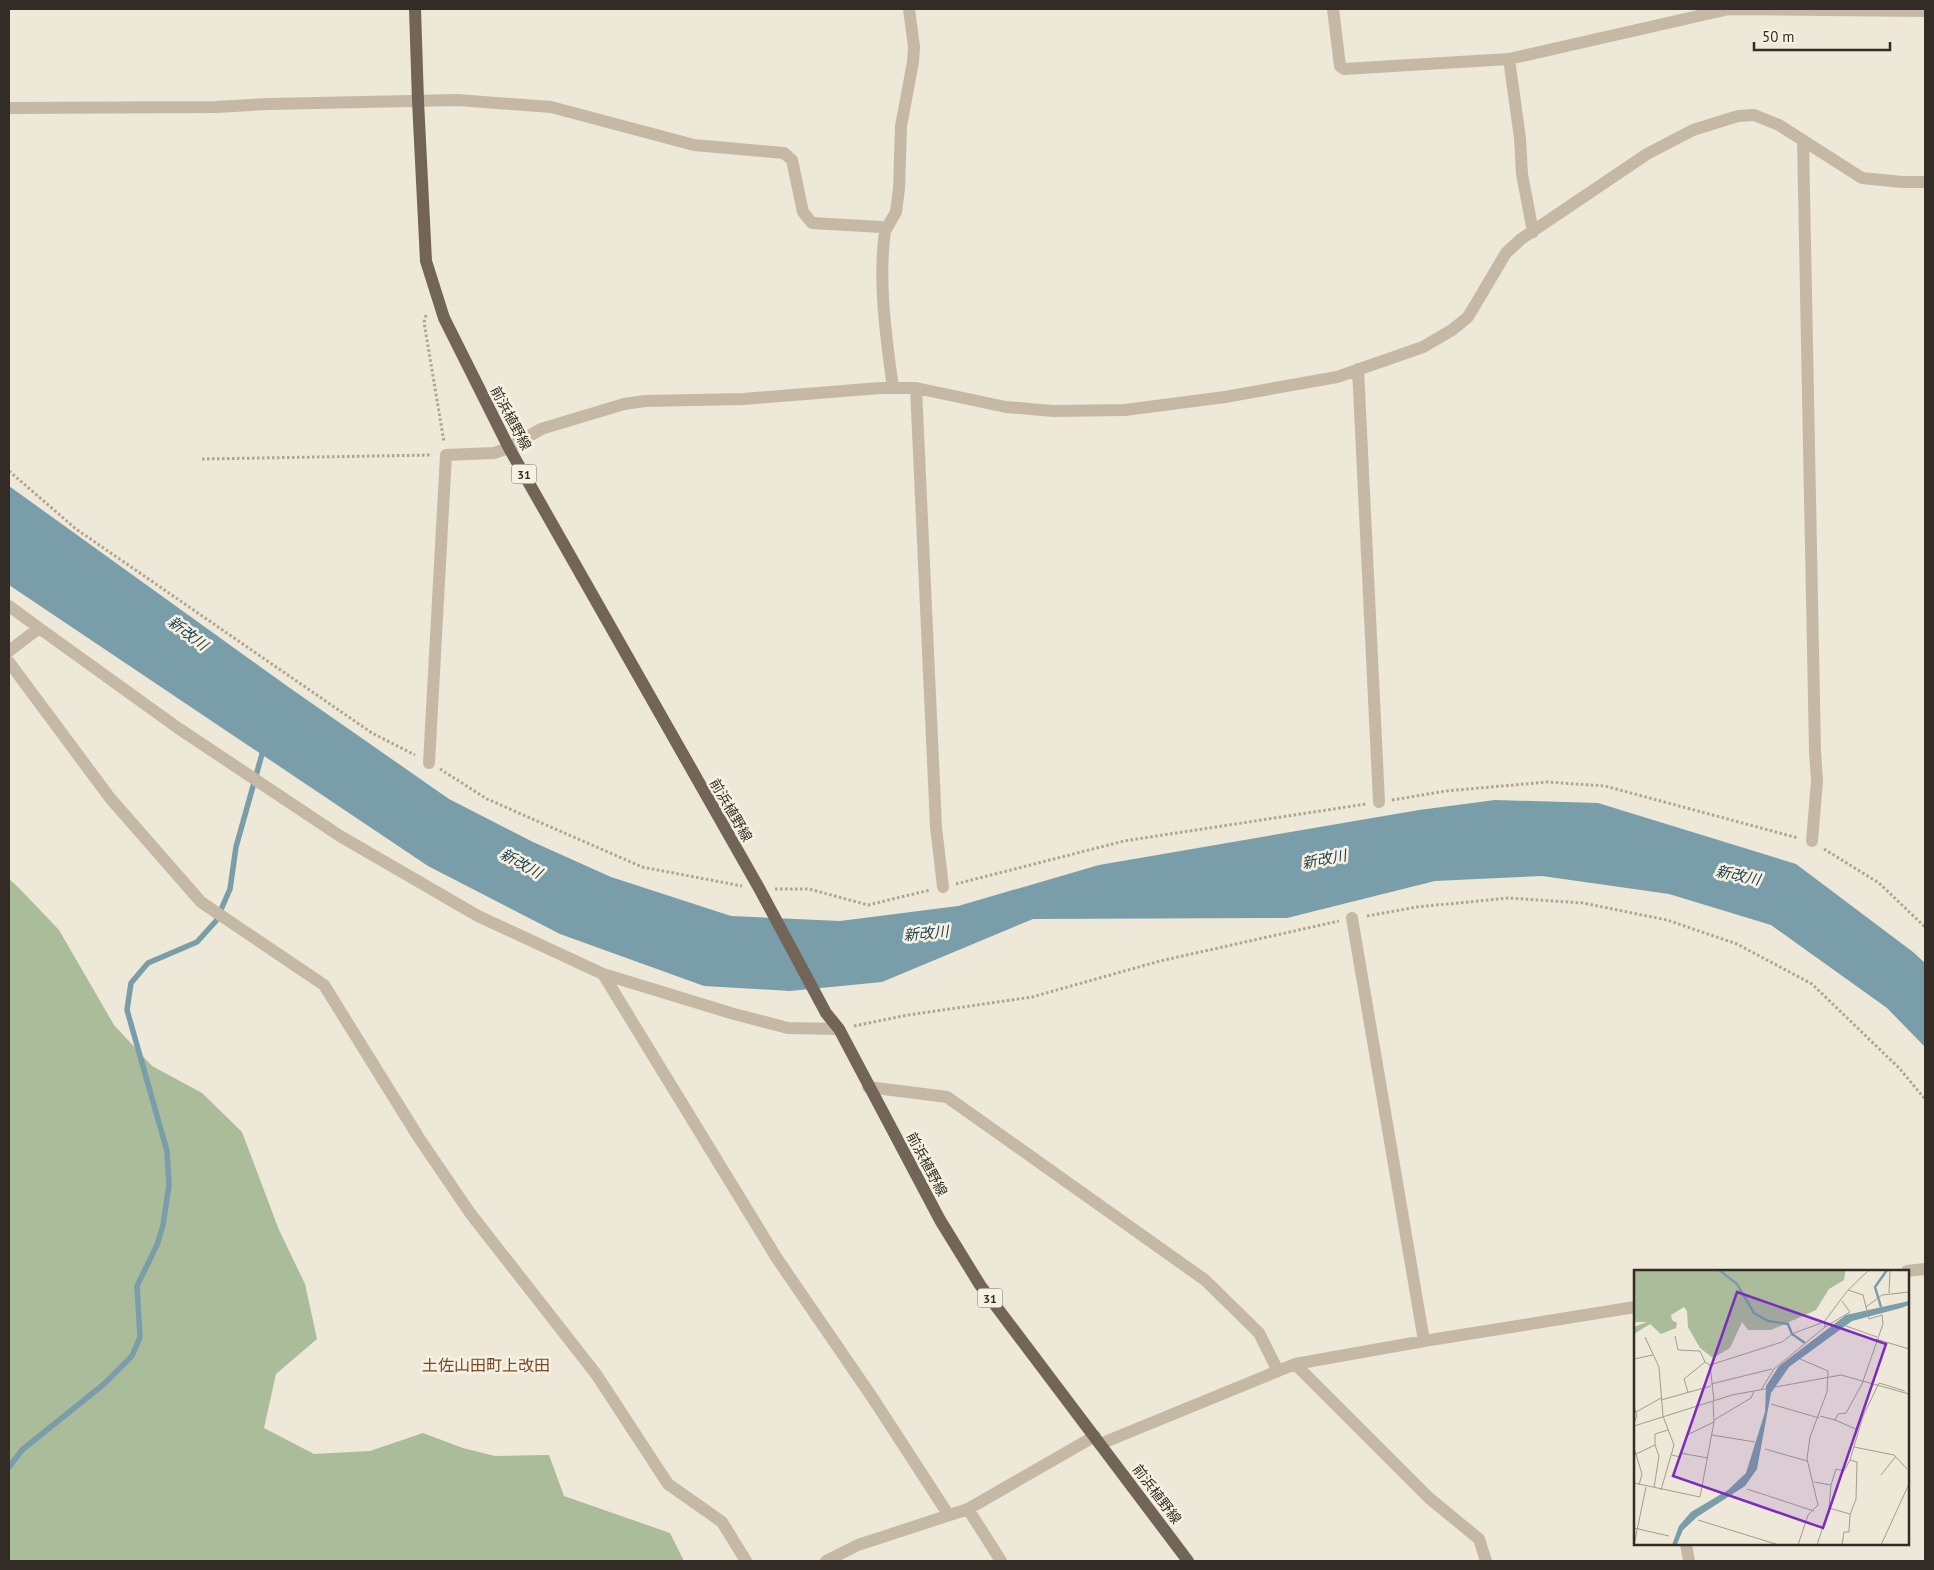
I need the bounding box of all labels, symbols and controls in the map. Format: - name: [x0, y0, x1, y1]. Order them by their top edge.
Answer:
- scale bar: [1754, 20, 1890, 52]
- text: 50 m: [1762, 27, 1795, 46]
- street label: 前浜植野線: [487, 383, 535, 453]
- road number: 31: [512, 464, 536, 484]
- water label: 新改川: [164, 612, 213, 655]
- street label: 前浜植野線: [706, 775, 756, 845]
- water label: 新改川: [497, 844, 547, 883]
- water label: 新改川: [1300, 845, 1350, 873]
- water label: 新改川: [1714, 861, 1764, 889]
- water label: 新改川: [903, 921, 951, 944]
- street label: 前浜植野線: [903, 1129, 951, 1199]
- inset map: [1634, 1270, 1909, 1545]
- road number: 31: [978, 1289, 1002, 1308]
- district label: 土佐山田町上改田: [422, 1355, 550, 1375]
- street label: 前浜植野線: [1129, 1461, 1185, 1527]

